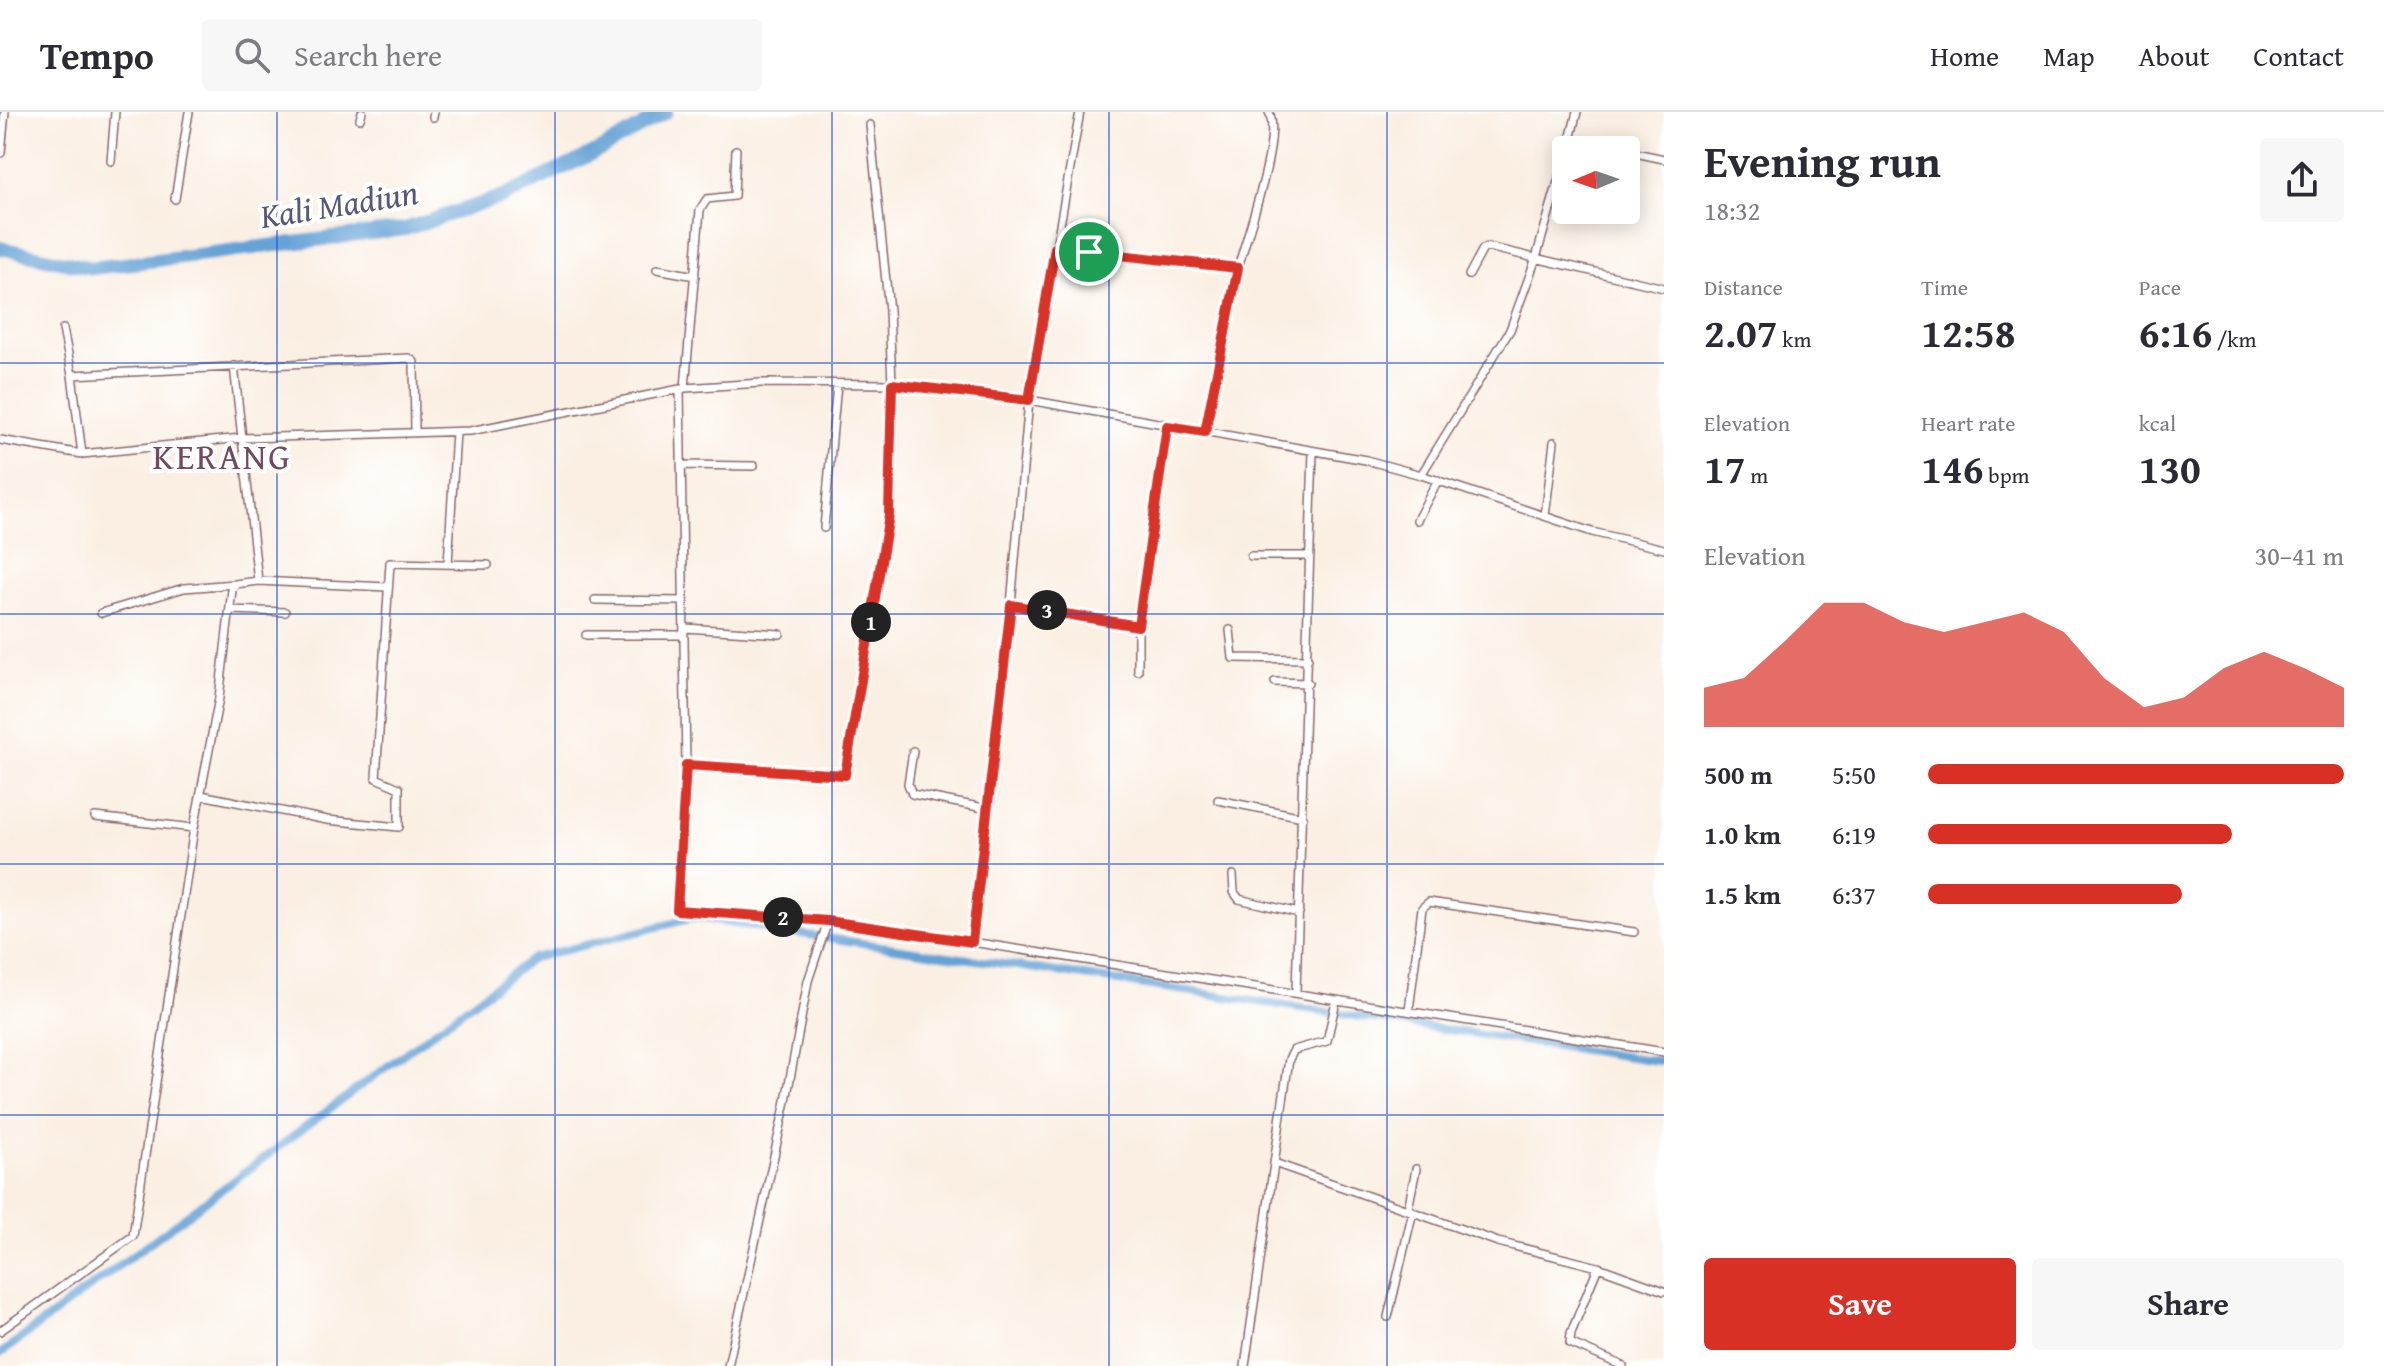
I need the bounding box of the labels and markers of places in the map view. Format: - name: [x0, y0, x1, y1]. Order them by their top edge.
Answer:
- pin: [1055, 218, 1123, 286]
- pin: 3: [1027, 590, 1067, 630]
- pin: 1: [851, 602, 891, 642]
- pin: 2: [763, 897, 803, 937]

